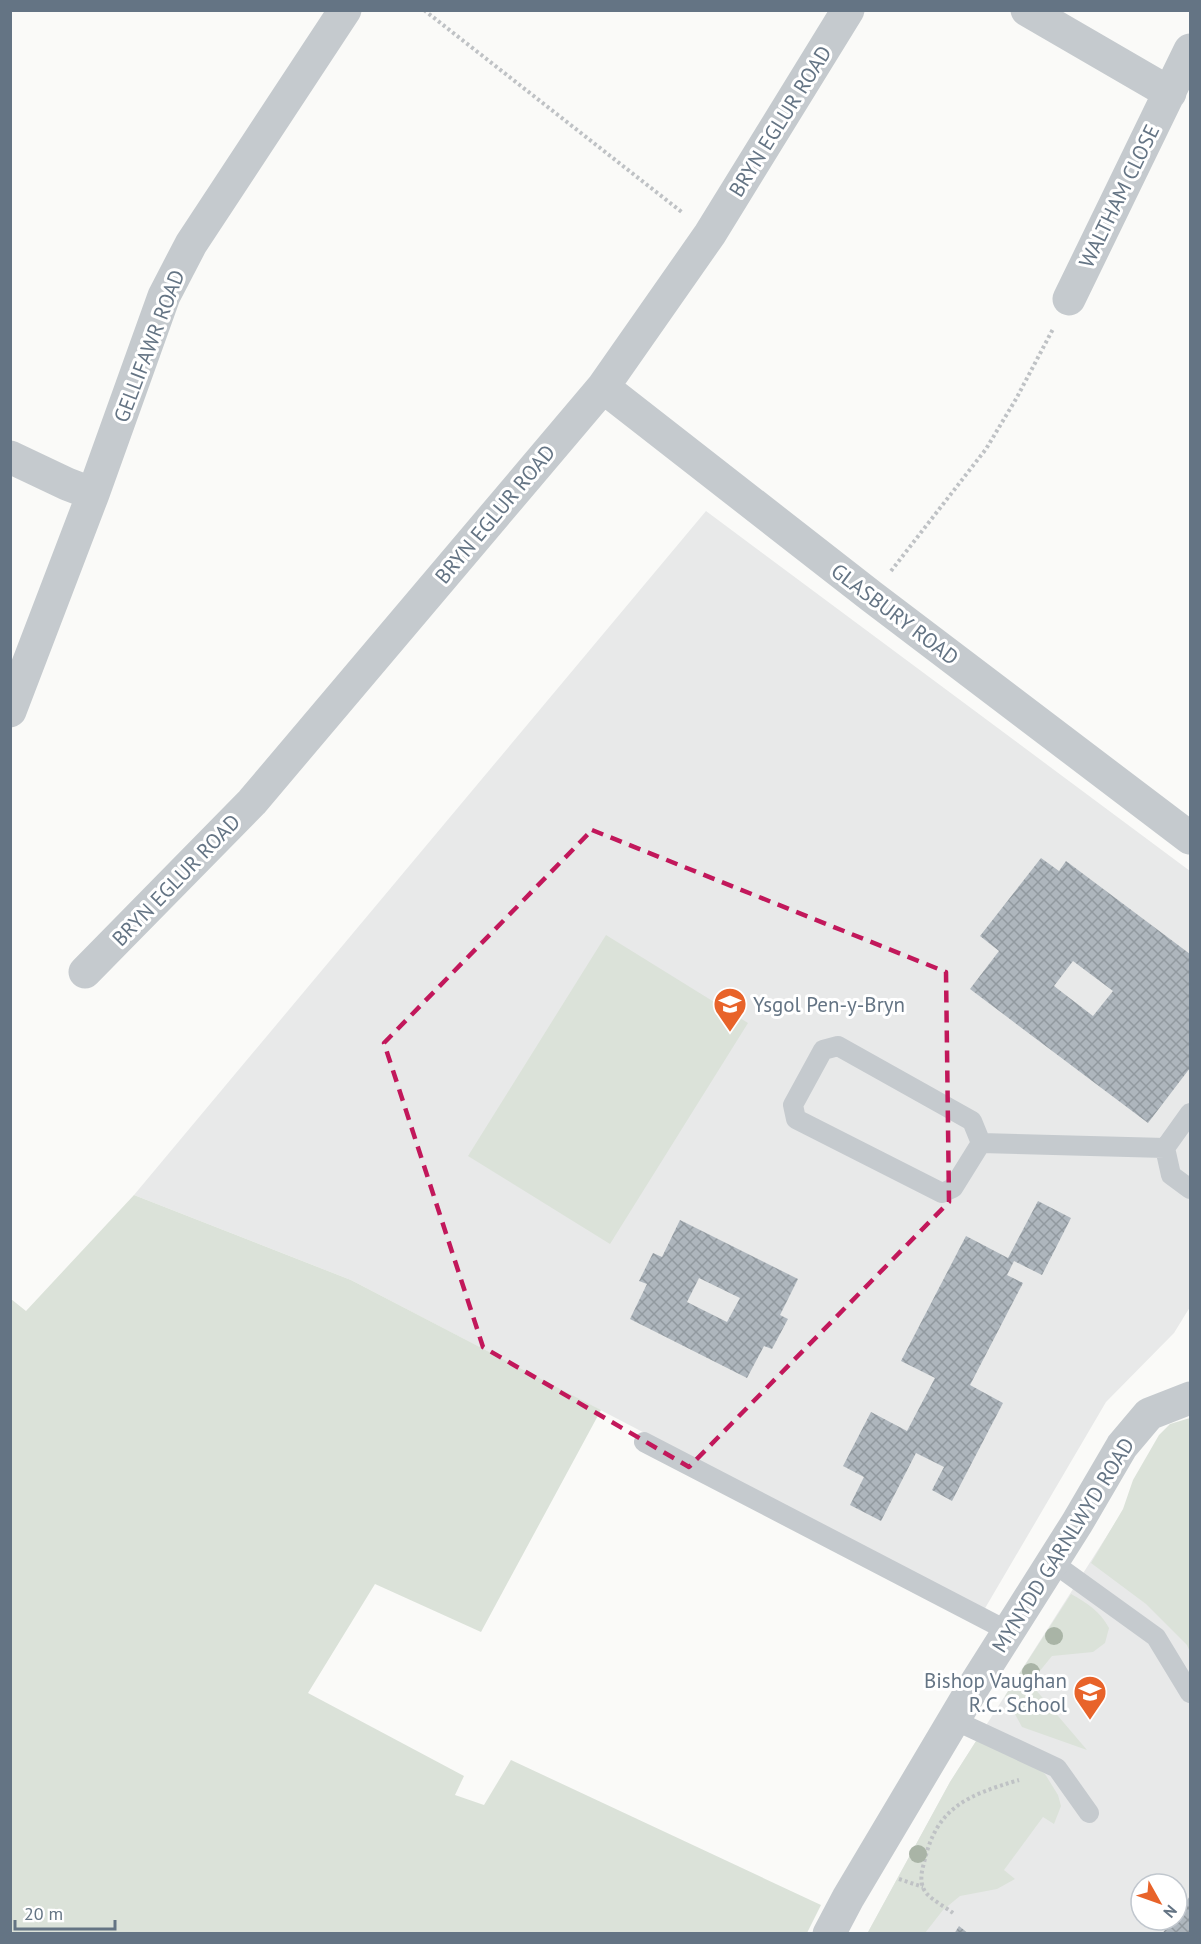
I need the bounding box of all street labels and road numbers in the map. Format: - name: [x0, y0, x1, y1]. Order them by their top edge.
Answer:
- street label: BRYN EGLUR ROAD: [723, 40, 837, 202]
- street label: WALTHAM CLOSE: [1073, 120, 1165, 272]
- street label: GELLIFAWR ROAD: [107, 266, 191, 426]
- street label: BRYN EGLUR ROAD: [429, 439, 561, 589]
- street label: GLASBURY ROAD: [826, 557, 964, 671]
- street label: BRYN EGLUR ROAD: [106, 808, 246, 952]
- street label: MYNYDD GARNLWYD ROAD: [986, 1433, 1140, 1657]

